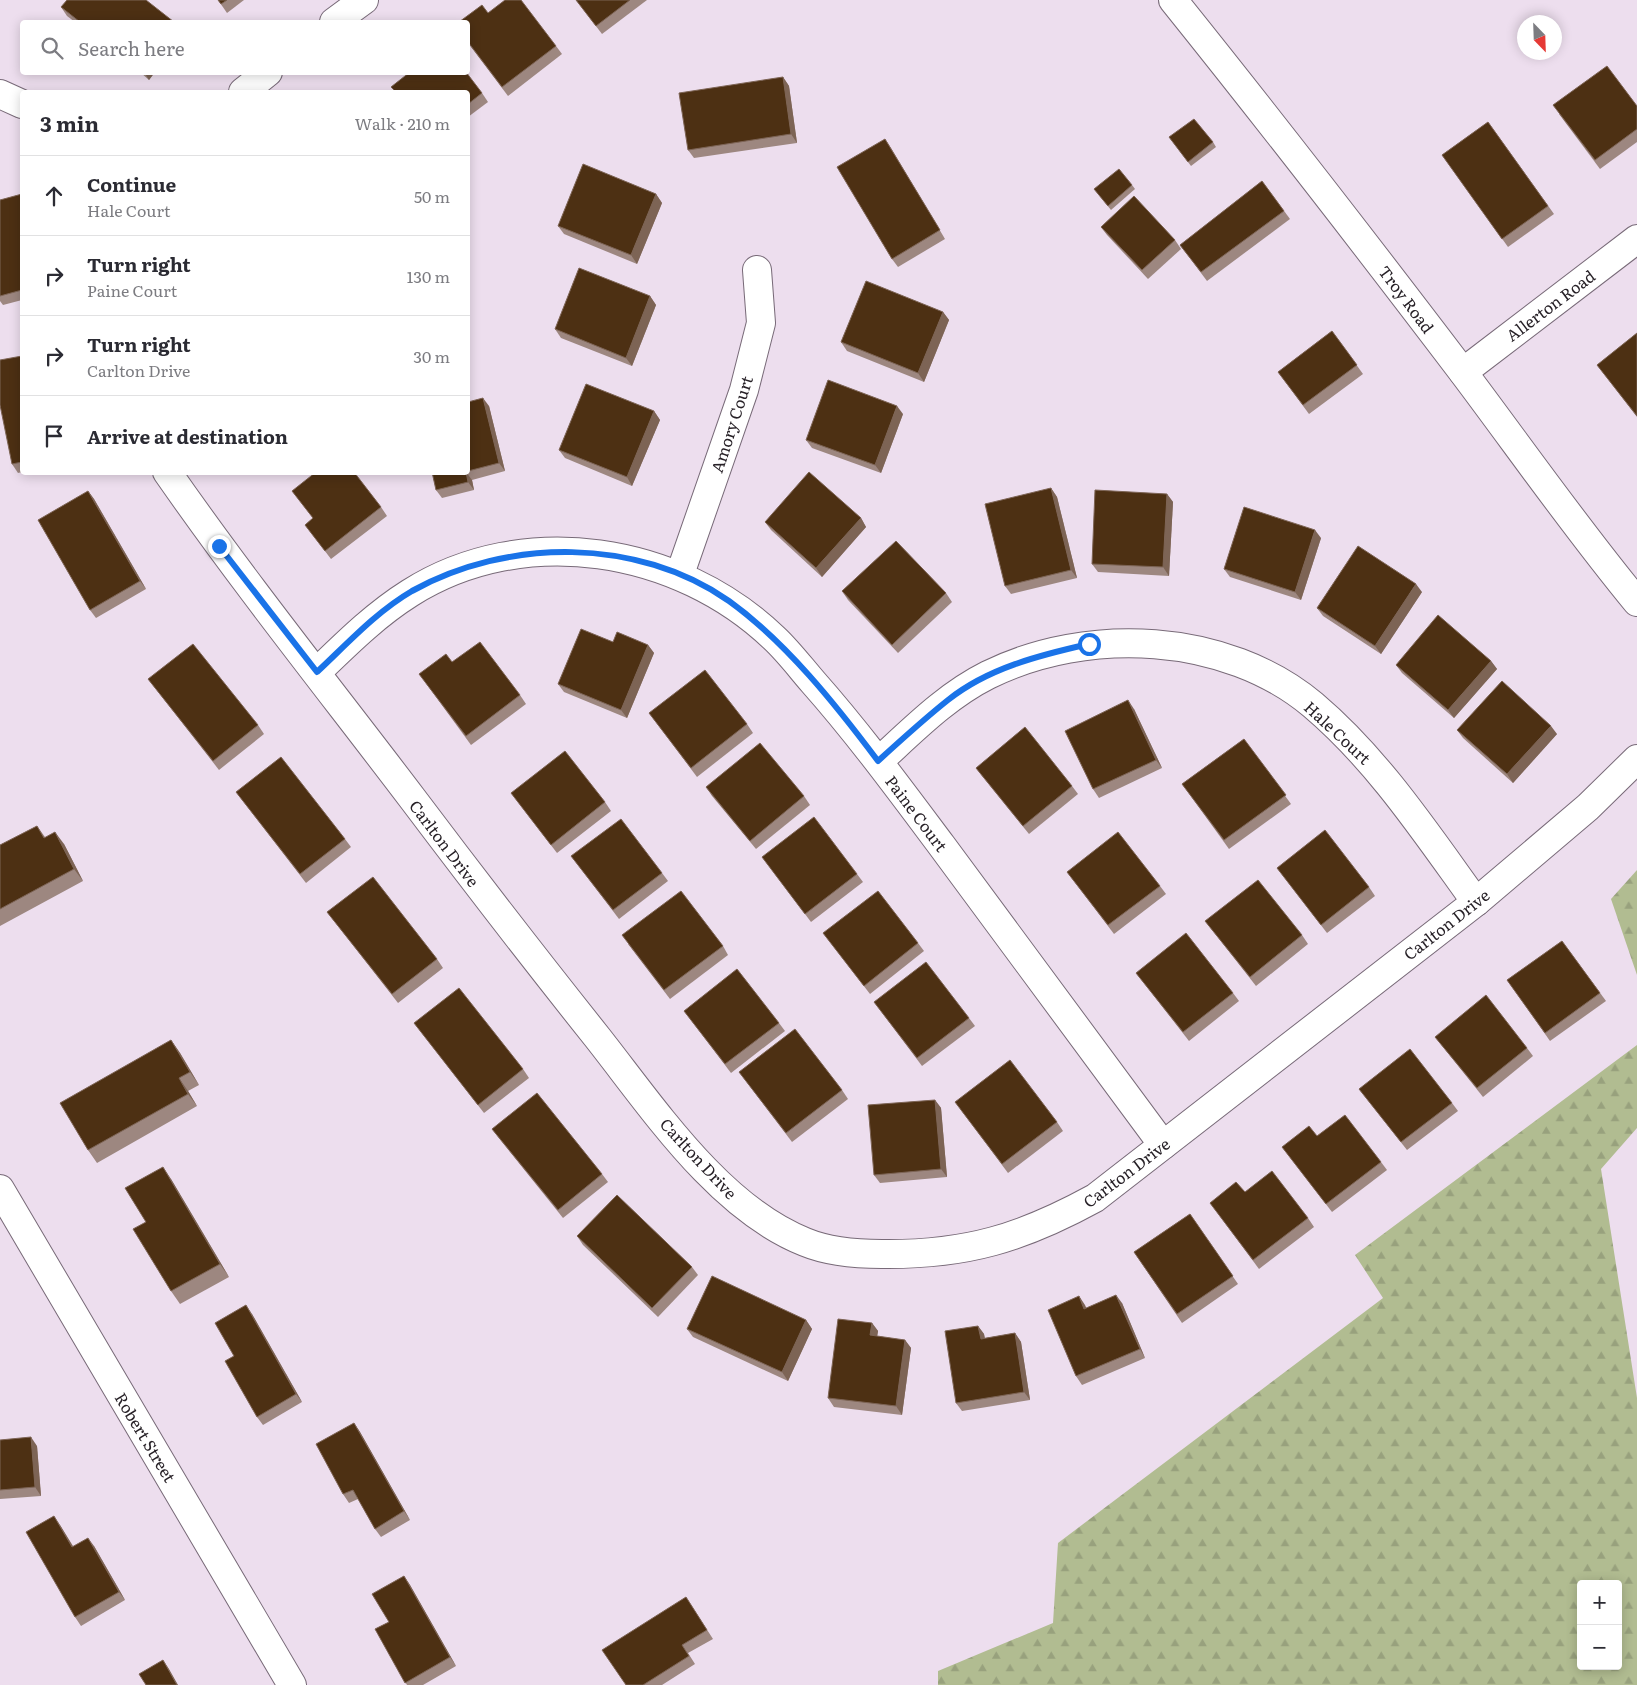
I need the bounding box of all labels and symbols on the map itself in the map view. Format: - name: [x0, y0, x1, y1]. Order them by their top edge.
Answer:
- north arrow: [1517, 15, 1562, 60]
- street label: Troy Road: [1374, 260, 1441, 338]
- street label: Allerton Road: [1500, 263, 1600, 347]
- street label: Amory Court: [704, 372, 758, 476]
- route end: [208, 535, 231, 558]
- route start: [1078, 633, 1101, 656]
- street label: Hale Court: [1299, 695, 1377, 770]
- street label: Paine Court: [880, 770, 954, 857]
- street label: Carlton Drive: [404, 794, 486, 892]
- street label: Carlton Drive: [1398, 883, 1494, 965]
- street label: Carlton Drive: [655, 1112, 743, 1204]
- street label: Carlton Drive: [1077, 1131, 1175, 1213]
- street label: Robert Street: [110, 1388, 183, 1487]

